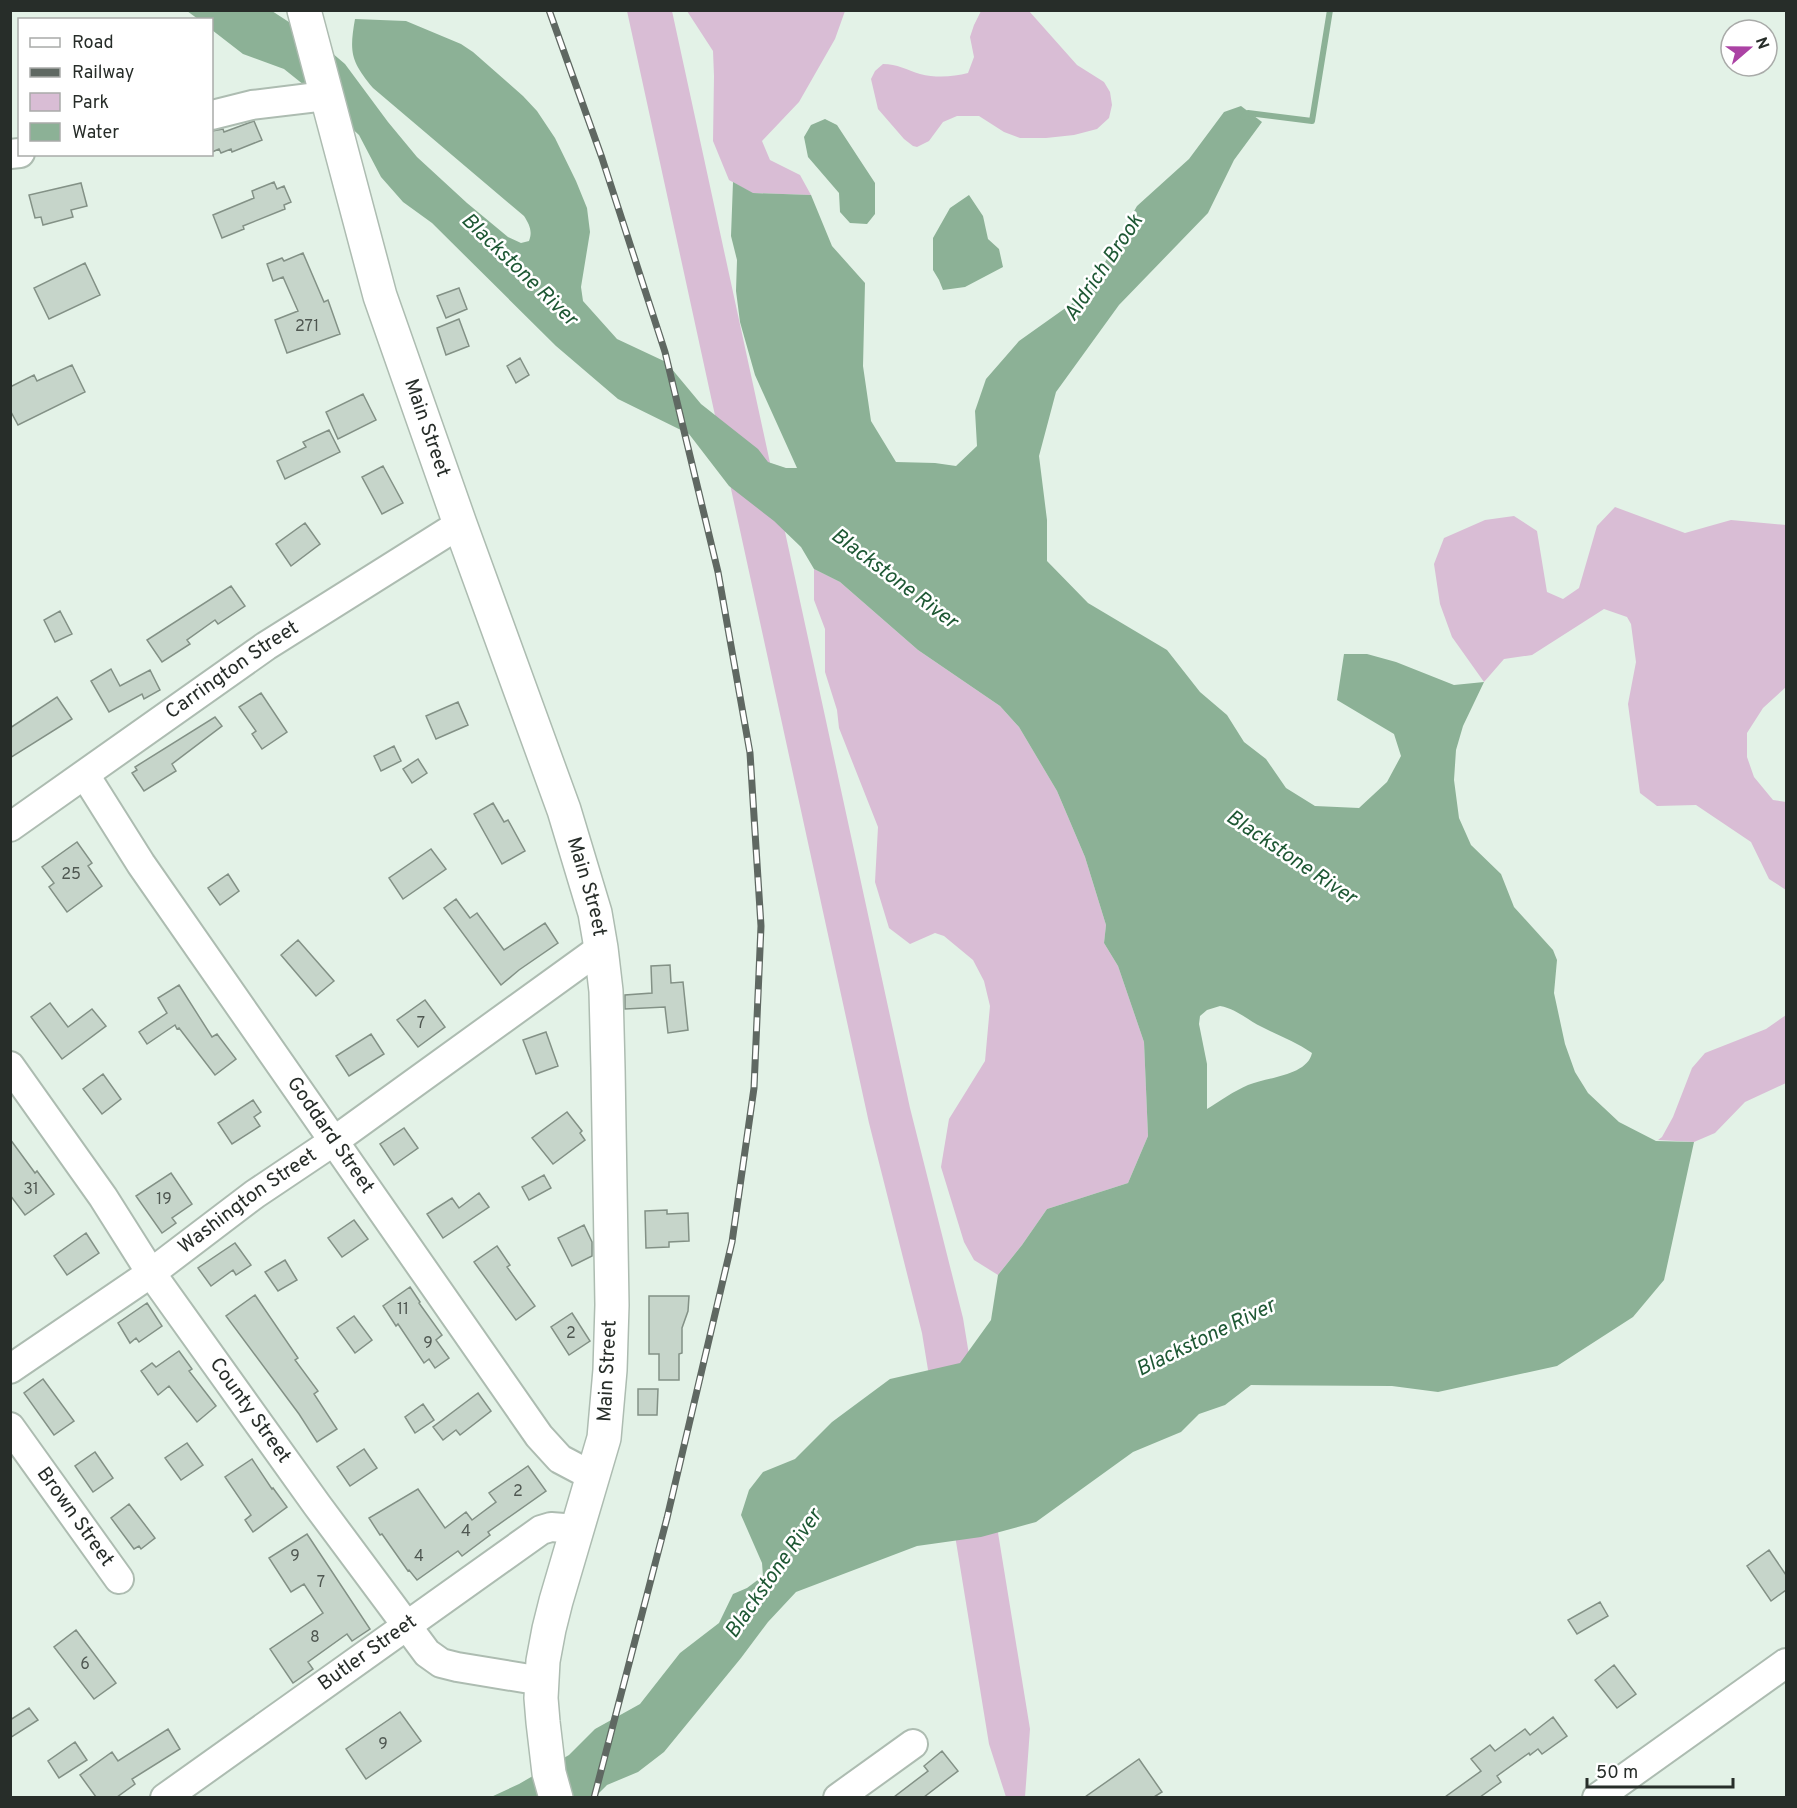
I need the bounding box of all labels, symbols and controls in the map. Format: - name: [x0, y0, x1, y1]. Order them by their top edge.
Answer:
- legend: [18, 18, 213, 156]
- north arrow: [1719, 18, 1779, 78]
- text: Road: [72, 32, 114, 55]
- text: N: [1750, 35, 1773, 52]
- text: Railway: [72, 62, 134, 85]
- text: Park: [72, 92, 109, 115]
- text: Water: [72, 122, 119, 145]
- water label: Blackstone River: [455, 208, 584, 334]
- water label: Aldrich Brook: [1058, 209, 1150, 327]
- house number: 271: [295, 317, 319, 337]
- street label: Main Street: [397, 376, 456, 481]
- water label: Blackstone River: [825, 523, 964, 637]
- street label: Carrington Street: [161, 615, 304, 726]
- water label: Blackstone River: [1220, 804, 1363, 913]
- street label: Main Street: [560, 834, 612, 938]
- house number: 25: [61, 865, 81, 885]
- house number: 7: [417, 1014, 425, 1034]
- street label: Goddard Street: [280, 1072, 380, 1199]
- street label: Washington Street: [173, 1143, 322, 1260]
- house number: 31: [23, 1180, 39, 1200]
- house number: 19: [156, 1190, 172, 1210]
- water label: Blackstone River: [1132, 1292, 1282, 1383]
- house number: 11: [397, 1300, 409, 1320]
- street label: Main Street: [592, 1319, 624, 1423]
- house number: 2: [566, 1324, 576, 1344]
- house number: 9: [423, 1334, 433, 1354]
- street label: County Street: [203, 1353, 296, 1469]
- street label: Brown Street: [30, 1462, 119, 1572]
- house number: 2: [513, 1482, 523, 1502]
- water label: Blackstone River: [719, 1502, 830, 1644]
- house number: 4: [461, 1522, 471, 1542]
- house number: 9: [290, 1547, 300, 1567]
- house number: 4: [414, 1547, 424, 1567]
- house number: 7: [317, 1573, 325, 1593]
- street label: Butler Street: [313, 1609, 422, 1698]
- house number: 8: [310, 1628, 320, 1648]
- house number: 6: [80, 1655, 90, 1675]
- house number: 9: [378, 1735, 388, 1755]
- scale bar: [1587, 1751, 1732, 1789]
- text: 50 m: [1596, 1762, 1638, 1785]

